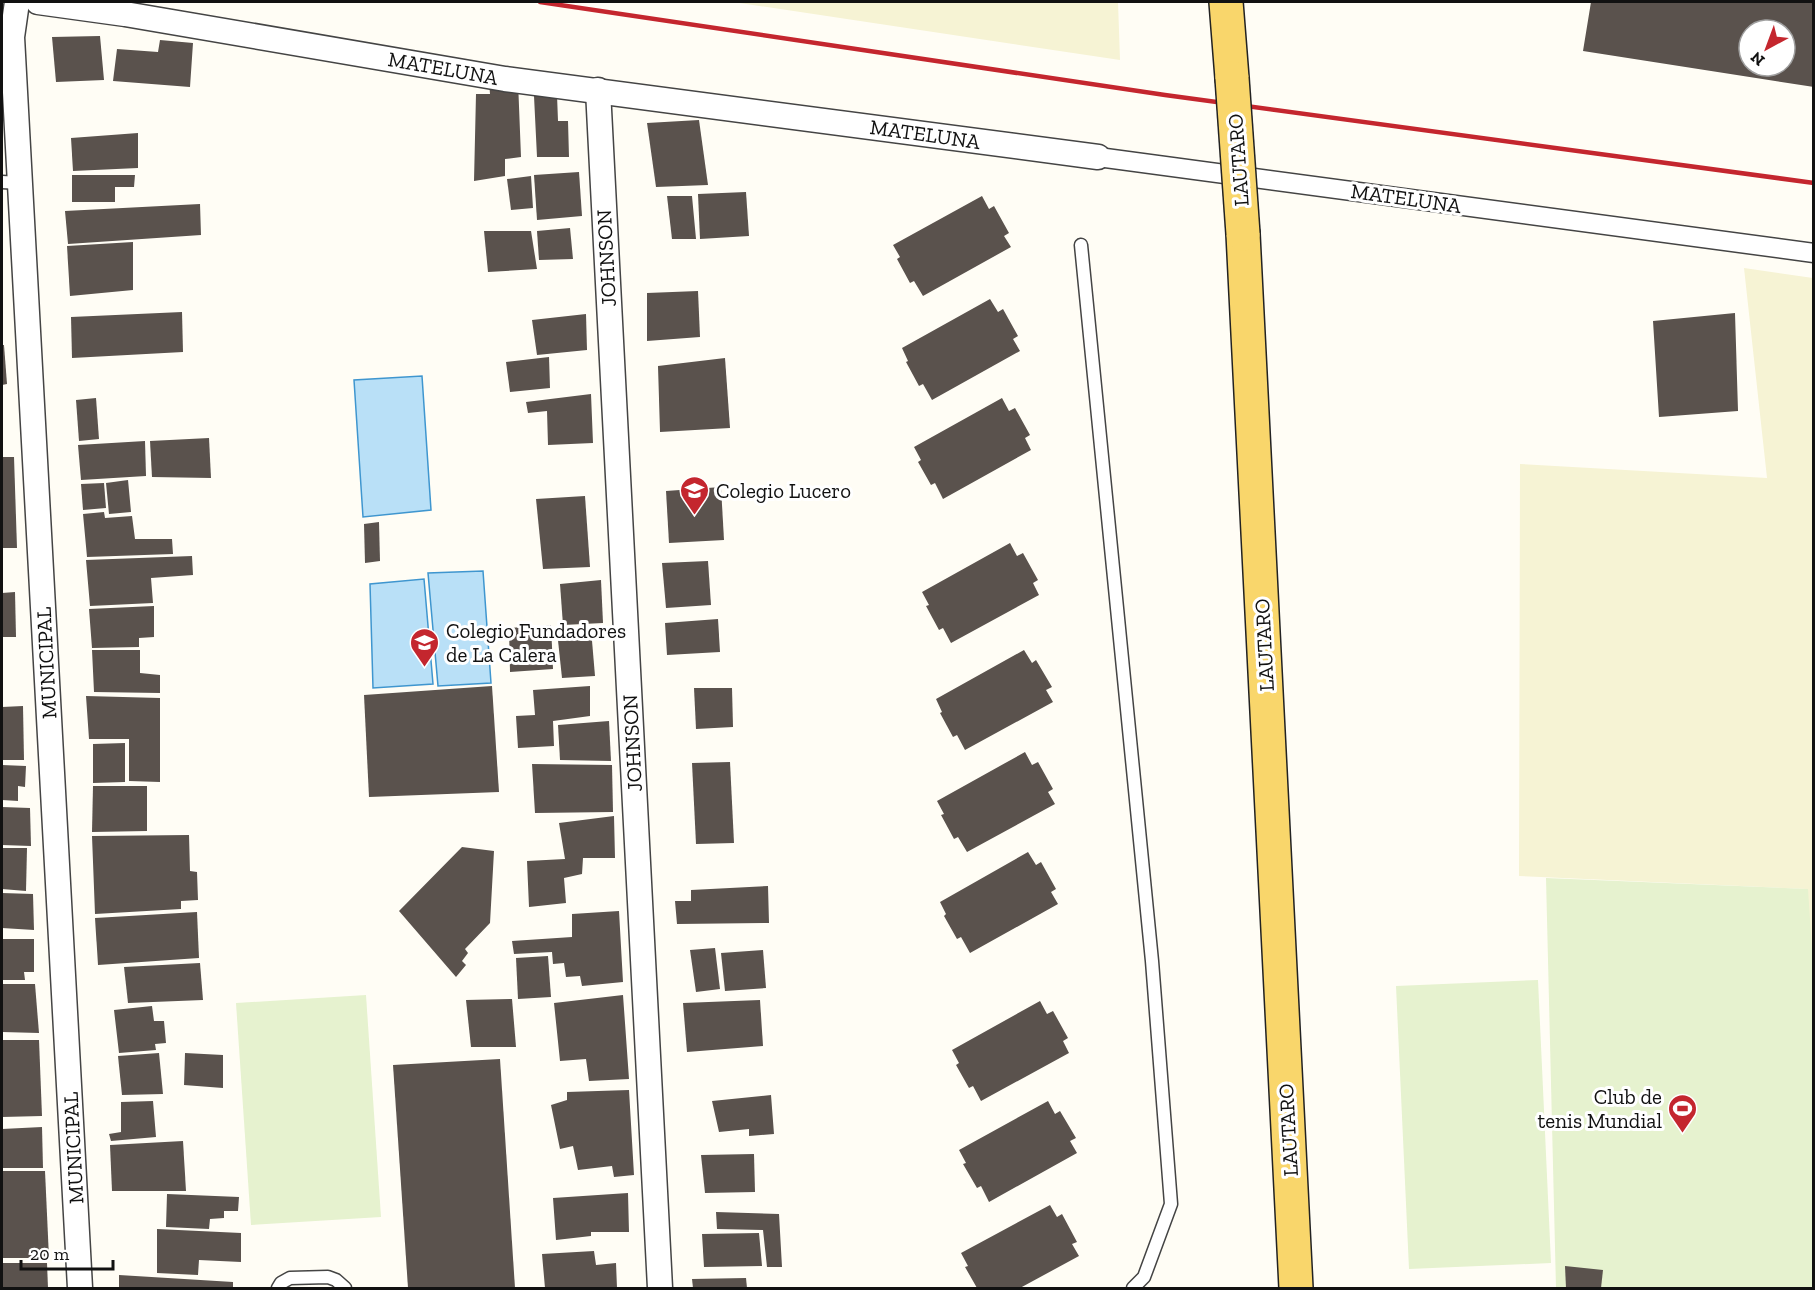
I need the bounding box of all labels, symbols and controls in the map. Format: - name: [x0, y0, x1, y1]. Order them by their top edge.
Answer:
- north arrow: [1737, 18, 1797, 78]
- street label: MATELUNA: [386, 46, 500, 90]
- text: N: [1747, 48, 1768, 70]
- street label: LAUTARO: [1222, 113, 1254, 207]
- street label: MATELUNA: [868, 114, 982, 154]
- street label: MATELUNA: [1349, 178, 1463, 218]
- street label: JOHNSON: [591, 209, 621, 307]
- school or university icon: Colegio Lucero: [679, 474, 711, 516]
- place label: Colegio Lucero: [716, 478, 851, 503]
- street label: LAUTARO: [1249, 598, 1279, 692]
- street label: MUNICIPAL: [31, 606, 61, 720]
- place label: Colegio Fundadores de La Calera: [446, 618, 626, 667]
- school or university icon: Colegio Fundadores de La Calera: [409, 626, 441, 668]
- street label: JOHNSON: [617, 694, 647, 792]
- street label: LAUTARO: [1273, 1083, 1303, 1177]
- place label: Club de tenis Mundial: [1537, 1084, 1662, 1133]
- street label: MUNICIPAL: [58, 1091, 88, 1205]
- sports icon: Club de tenis Mundial: [1667, 1092, 1699, 1134]
- scale bar: [21, 1233, 112, 1271]
- text: 20 m: [30, 1243, 70, 1265]

